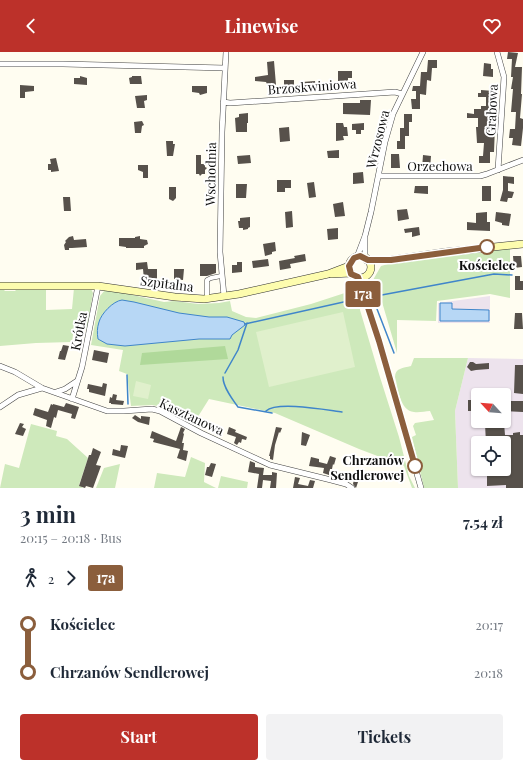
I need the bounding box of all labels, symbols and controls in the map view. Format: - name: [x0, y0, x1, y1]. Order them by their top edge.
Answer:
- text: Linewise: [225, 14, 298, 38]
- icon: back: [20, 15, 42, 37]
- icon: heart: [481, 15, 503, 37]
- street label: Brzoskwiniowa: [267, 74, 357, 98]
- street label: Grabowa: [481, 83, 501, 136]
- street label: Wrzosowa: [361, 108, 393, 171]
- street label: Wschodnia: [201, 142, 219, 207]
- street label: Orzechowa: [407, 157, 473, 174]
- marker: Kościelec: [479, 239, 495, 255]
- place label: Kościelec: [459, 256, 516, 273]
- street label: Szpitalna: [139, 271, 195, 295]
- line badge: 17a: [340, 281, 386, 307]
- text: 17a: [354, 284, 372, 303]
- street label: Krótka: [66, 310, 90, 352]
- north arrow: [471, 388, 511, 428]
- map controls: [471, 388, 511, 476]
- street label: Kasztanowa: [157, 394, 227, 439]
- button: locate: [471, 436, 511, 476]
- place label: Chrzanów Sendlerowej: [330, 451, 405, 483]
- marker: Chrzanów Sendlerowej: [407, 458, 423, 474]
- text: 3 min: [20, 499, 76, 529]
- text: 7.54 zł: [463, 512, 503, 532]
- text: 20:15 – 20:18 · Bus: [20, 529, 122, 546]
- icon: walk: [20, 567, 42, 589]
- icon: forward: [60, 567, 82, 589]
- text: 17a: [96, 568, 115, 587]
- text: 2: [48, 570, 54, 587]
- text: Kościelec: [50, 614, 115, 634]
- text: 20:17: [475, 616, 503, 633]
- text: Chrzanów Sendlerowej: [50, 662, 209, 682]
- text: 20:18: [474, 664, 503, 681]
- button: Start: [20, 714, 258, 760]
- button: Tickets: [266, 714, 503, 760]

